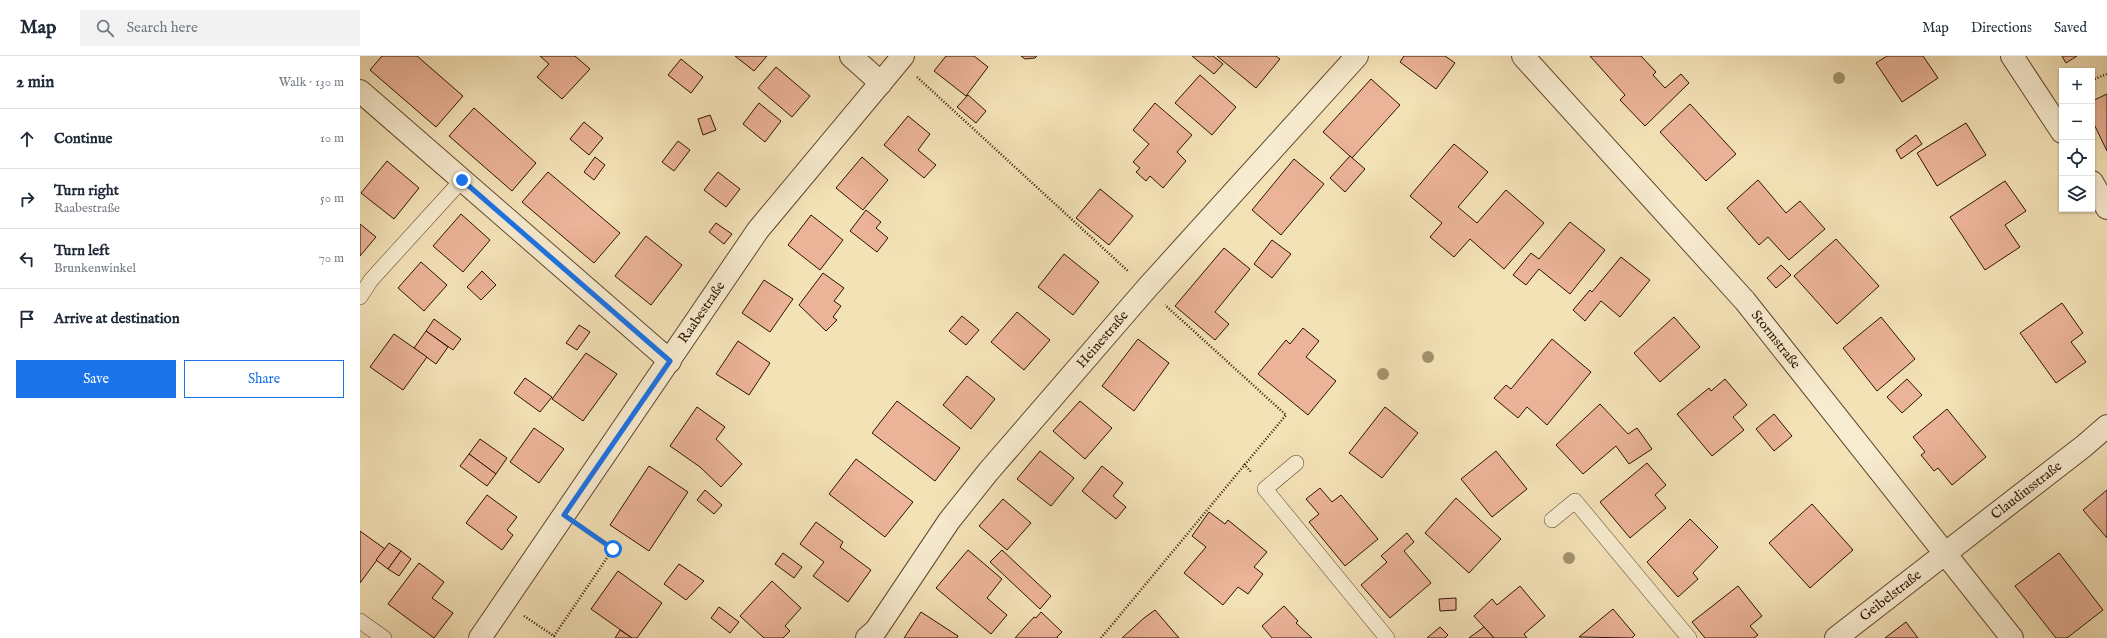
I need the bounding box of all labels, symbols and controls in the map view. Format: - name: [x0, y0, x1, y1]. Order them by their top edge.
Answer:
- search box: [80, 10, 360, 46]
- text: Map: [20, 16, 56, 40]
- icon: search: [94, 17, 116, 39]
- text: Search here: [126, 18, 198, 37]
- text: Map: [1922, 19, 1949, 37]
- text: Directions: [1971, 19, 2032, 37]
- text: Saved: [2054, 19, 2087, 37]
- map controls: [2059, 68, 2095, 212]
- button: +: [2059, 68, 2095, 104]
- text: 2 min: [16, 72, 54, 93]
- text: Walk · 130 m: [279, 74, 344, 91]
- button: −: [2059, 104, 2095, 140]
- icon: ahead: [16, 128, 38, 150]
- text: Continue: [54, 129, 112, 148]
- text: 10 m: [320, 130, 344, 147]
- button: locate: [2059, 140, 2095, 176]
- route end: [453, 171, 471, 189]
- button: layers: [2059, 176, 2095, 212]
- text: Turn right: [54, 181, 119, 200]
- icon: right: [16, 188, 38, 210]
- text: 50 m: [320, 190, 344, 207]
- text: Raabestraße: [54, 200, 120, 217]
- text: Turn left: [54, 241, 110, 260]
- icon: left: [16, 248, 38, 270]
- text: 70 m: [319, 250, 344, 267]
- text: Brunkenwinkel: [54, 260, 136, 277]
- street label: Raabestraße: [674, 277, 730, 347]
- street label: Heinestraße: [1073, 306, 1133, 372]
- street label: Stormstraße: [1747, 307, 1805, 373]
- icon: arrive: [16, 308, 38, 330]
- text: Arrive at destination: [54, 309, 180, 328]
- button: Save: [16, 360, 176, 398]
- button: Share: [184, 360, 344, 398]
- street label: Claudiusstraße: [1987, 457, 2066, 524]
- route start: [604, 540, 622, 558]
- street label: Geibelstraße: [1856, 566, 1926, 625]

